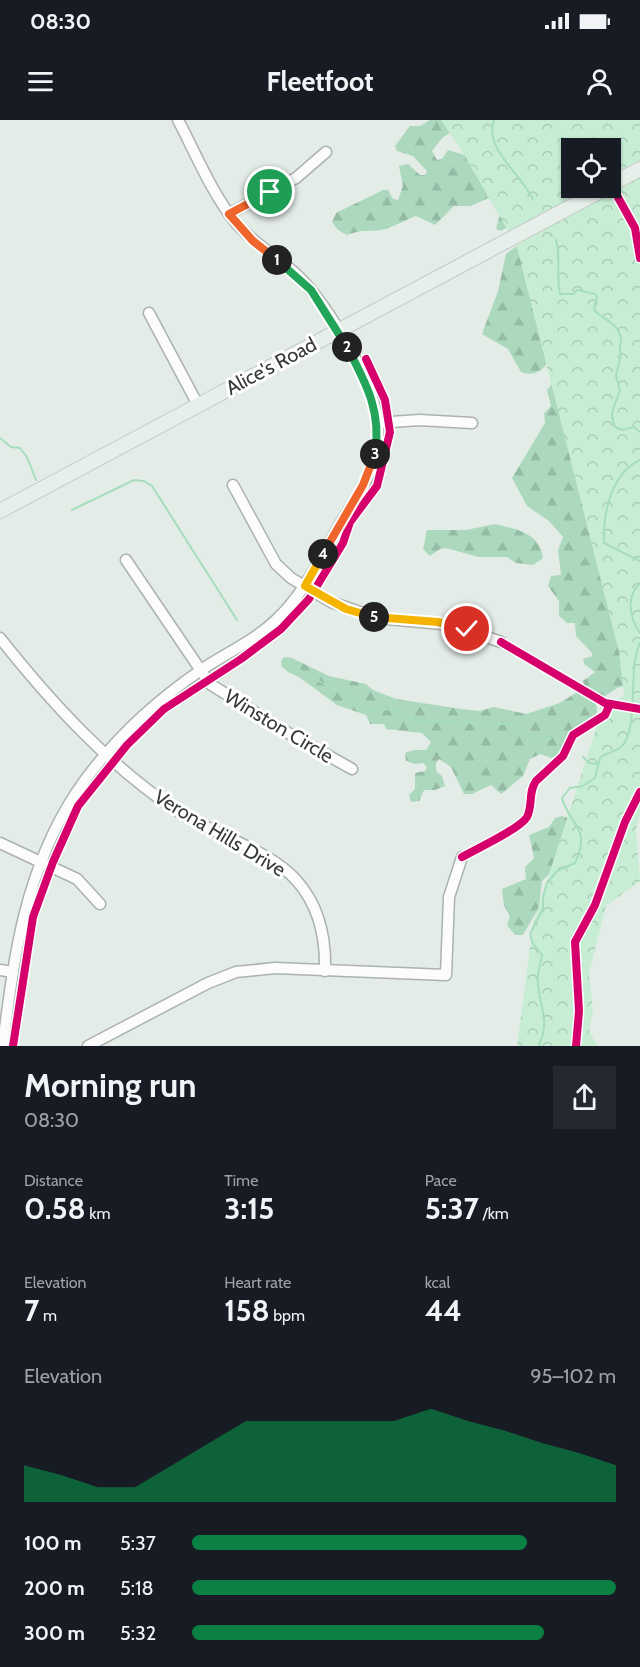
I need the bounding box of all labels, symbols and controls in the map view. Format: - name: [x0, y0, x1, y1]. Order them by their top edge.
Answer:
- text: 08:30: [30, 8, 91, 35]
- icon: menu: [24, 65, 57, 98]
- text: Fleetfoot: [266, 65, 374, 98]
- icon: person: [583, 65, 616, 98]
- map controls: [561, 138, 621, 198]
- button: locate: [561, 138, 621, 198]
- pin: [244, 166, 295, 217]
- icon: arrive: [253, 175, 286, 208]
- pin: 1: [262, 245, 292, 275]
- text: 1: [274, 250, 280, 269]
- street label: Alice's Road: [221, 332, 321, 400]
- pin: 2: [332, 332, 362, 362]
- text: 2: [343, 337, 351, 356]
- pin: 3: [360, 439, 390, 469]
- text: 3: [371, 444, 379, 463]
- pin: 4: [308, 539, 338, 569]
- text: 4: [318, 544, 328, 563]
- pin: 5: [359, 602, 389, 632]
- pin: [441, 603, 492, 654]
- text: 5: [370, 607, 378, 626]
- icon: check: [450, 612, 483, 645]
- street label: Winston Circle: [220, 684, 338, 768]
- street label: Verona Hills Drive: [150, 784, 290, 882]
- text: Morning run: [24, 1065, 196, 1105]
- button: share: [553, 1066, 616, 1129]
- text: 08:30: [24, 1108, 79, 1132]
- text: Distance: [24, 1171, 83, 1190]
- text: Time: [224, 1171, 258, 1190]
- text: Pace: [425, 1171, 457, 1190]
- text: 0.58: [24, 1190, 86, 1227]
- text: 3:15: [224, 1190, 274, 1227]
- text: 5:37: [425, 1190, 479, 1227]
- text: km: [86, 1204, 111, 1223]
- text: /km: [479, 1204, 509, 1223]
- text: Elevation: [24, 1273, 87, 1292]
- text: Heart rate: [224, 1273, 291, 1292]
- text: kcal: [425, 1273, 450, 1292]
- text: 7: [24, 1292, 39, 1329]
- text: 158: [224, 1292, 270, 1329]
- text: 44: [425, 1292, 462, 1329]
- text: m: [39, 1306, 57, 1325]
- text: bpm: [270, 1306, 305, 1325]
- text: Elevation: [24, 1364, 102, 1388]
- text: 95–102 m: [530, 1364, 616, 1388]
- text: 100 m: [24, 1531, 82, 1555]
- text: 5:37: [120, 1531, 156, 1555]
- text: 200 m: [24, 1576, 85, 1600]
- text: 5:18: [120, 1576, 154, 1600]
- text: 300 m: [24, 1621, 85, 1645]
- text: 5:32: [120, 1621, 156, 1645]

